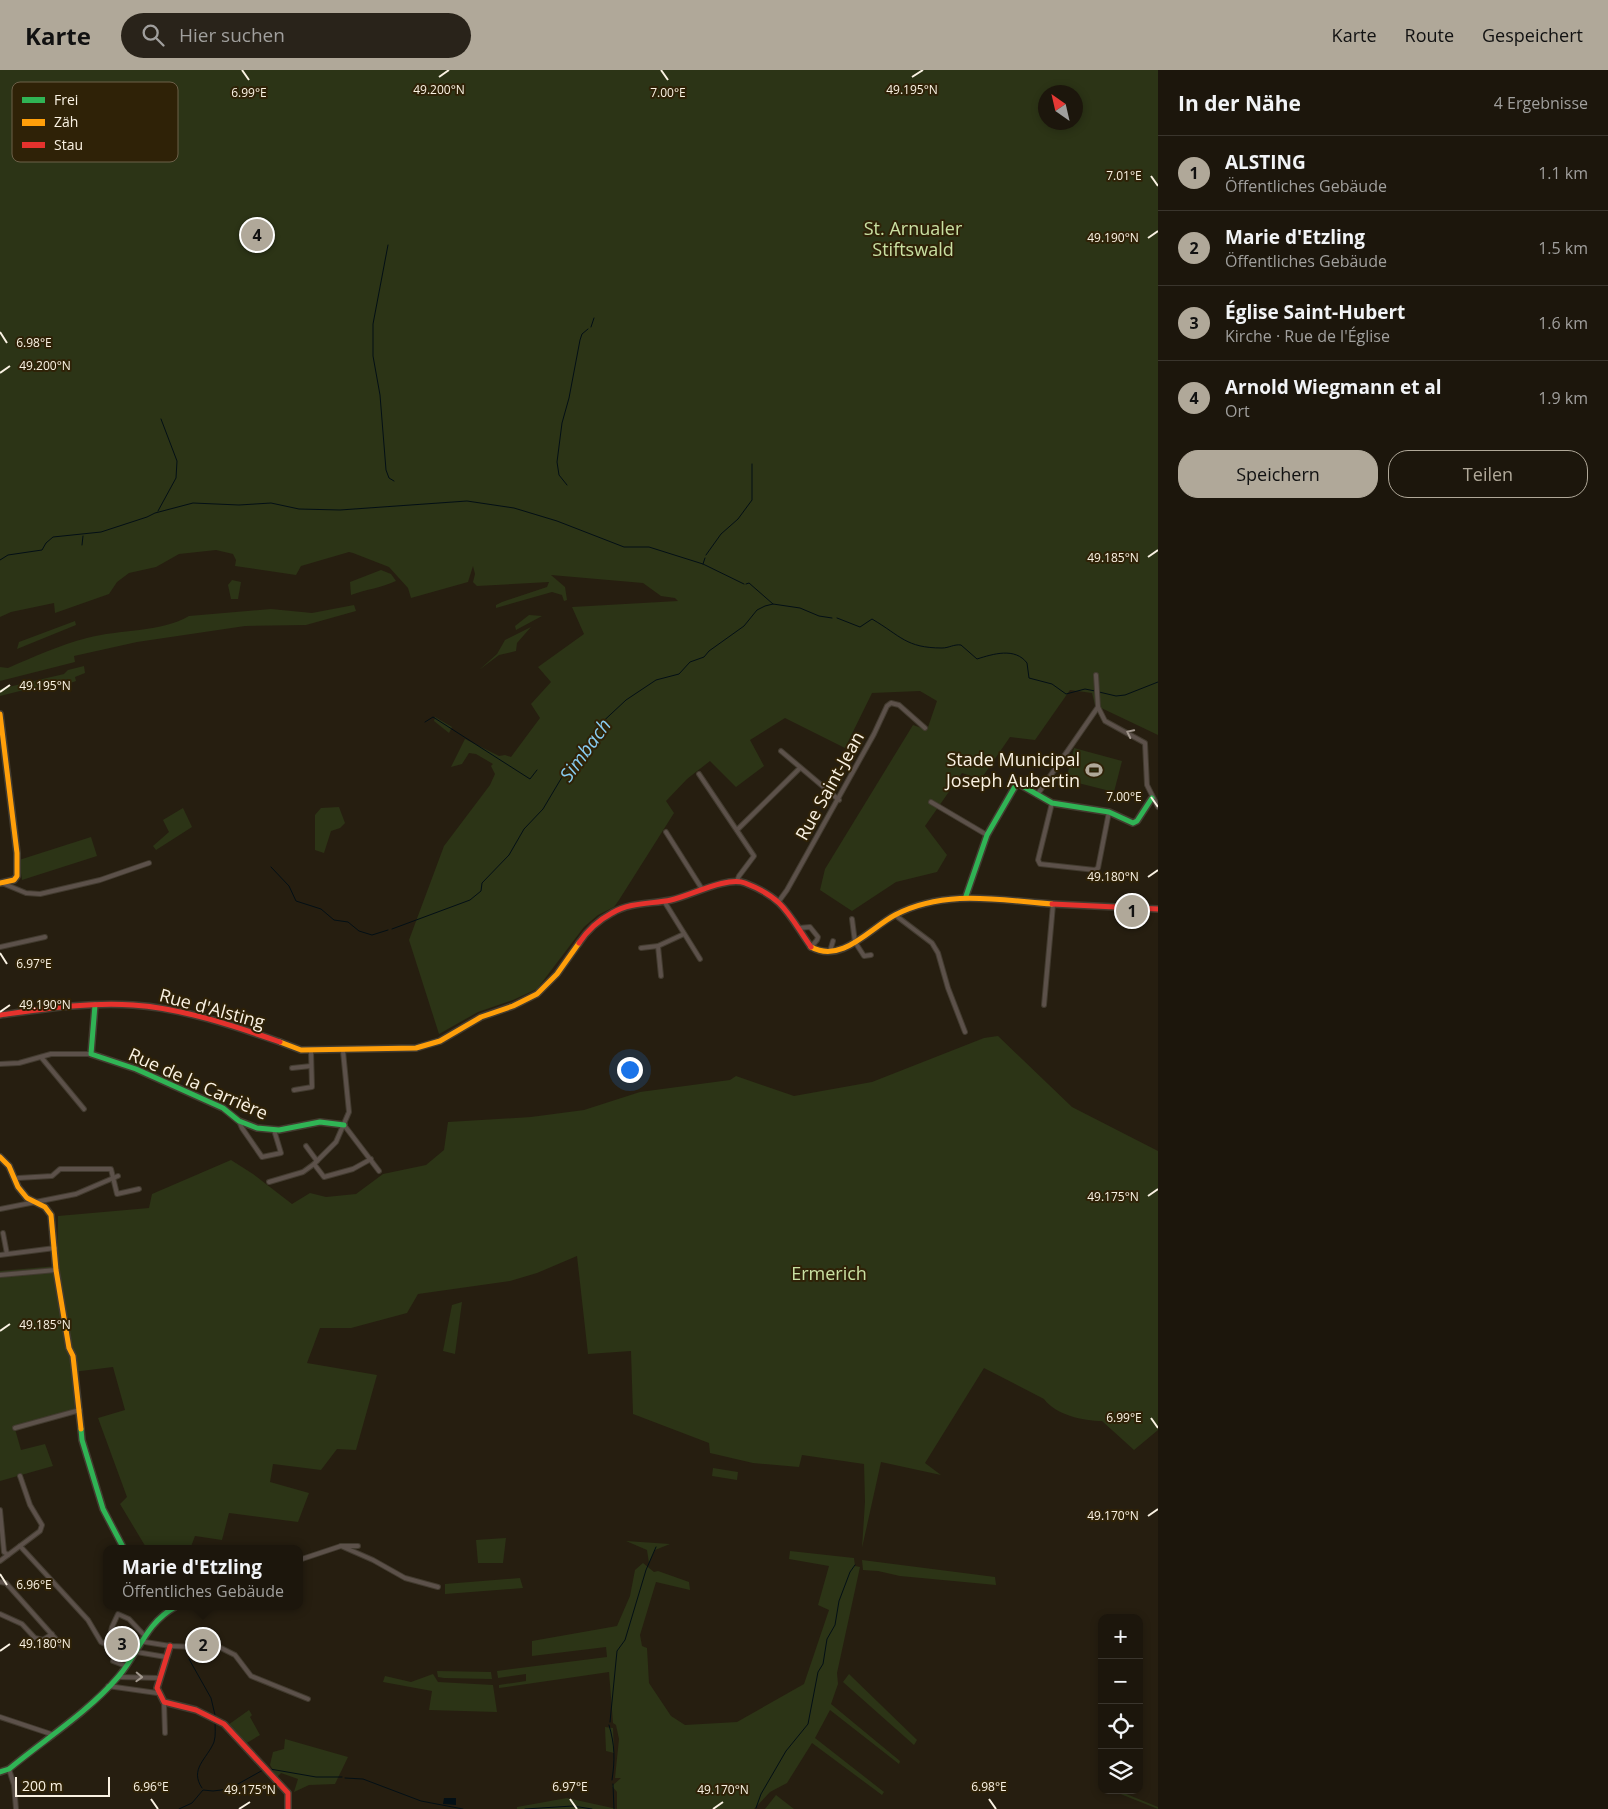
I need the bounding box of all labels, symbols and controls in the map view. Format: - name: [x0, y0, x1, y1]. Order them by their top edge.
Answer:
- search box: [121, 13, 471, 58]
- text: Karte: [25, 19, 91, 52]
- icon: search: [139, 21, 167, 49]
- text: Hier suchen: [179, 22, 285, 48]
- text: Karte: [1332, 23, 1377, 47]
- text: Route: [1405, 23, 1454, 47]
- text: Gespeichert: [1482, 23, 1583, 47]
- text: 49.200°N: [413, 81, 465, 98]
- text: 49.195°N: [886, 81, 938, 98]
- legend: [12, 82, 178, 162]
- text: 6.99°E: [231, 84, 267, 101]
- text: 7.00°E: [650, 84, 686, 101]
- north arrow: [1038, 85, 1083, 130]
- text: In der Nähe: [1178, 89, 1301, 117]
- text: Frei: [54, 90, 78, 109]
- text: 4 Ergebnisse: [1494, 92, 1588, 114]
- text: Zäh: [54, 112, 78, 131]
- text: Stau: [54, 135, 83, 154]
- text: ALSTING: [1225, 149, 1306, 175]
- text: 1: [1189, 162, 1199, 184]
- text: 1.1 km: [1538, 162, 1588, 184]
- text: 7.01°E: [1106, 167, 1142, 184]
- text: Öffentliches Gebäude: [1225, 175, 1387, 197]
- pin: 4: [241, 216, 273, 254]
- park label: St. Arnualer Stiftswald: [864, 216, 963, 261]
- text: Marie d'Etzling: [1225, 224, 1365, 250]
- text: 49.190°N: [1087, 229, 1139, 246]
- text: 2: [1189, 237, 1199, 259]
- text: 1.5 km: [1538, 237, 1588, 259]
- text: Öffentliches Gebäude: [1225, 250, 1387, 272]
- text: Église Saint-Hubert: [1225, 299, 1405, 325]
- text: 3: [1189, 312, 1199, 334]
- text: 1.6 km: [1538, 312, 1588, 334]
- text: Kirche · Rue de l'Église: [1225, 325, 1390, 347]
- text: 6.98°E: [16, 334, 52, 351]
- text: 49.200°N: [19, 357, 71, 374]
- text: Arnold Wiegmann et al: [1225, 374, 1442, 400]
- text: 4: [1189, 387, 1199, 409]
- text: 1.9 km: [1538, 387, 1588, 409]
- text: Ort: [1225, 400, 1250, 422]
- button: Speichern: [1178, 450, 1378, 498]
- button: Teilen: [1388, 450, 1588, 498]
- text: 49.185°N: [1087, 549, 1139, 566]
- text: 49.195°N: [19, 677, 71, 694]
- water label: Simbach: [553, 713, 617, 787]
- street label: Rue Saint-Jean: [789, 727, 869, 844]
- one-way arrow: [1126, 730, 1135, 740]
- place label: Stade Municipal Joseph Aubertin: [944, 747, 1080, 792]
- sports icon: Stade Municipal Joseph Aubertin: [1084, 760, 1104, 780]
- text: 7.00°E: [1106, 788, 1142, 805]
- text: 49.180°N: [1087, 868, 1139, 885]
- pin: 1: [1116, 892, 1148, 930]
- text: 6.97°E: [16, 955, 52, 972]
- street label: Rue d'Alsting: [157, 982, 268, 1034]
- text: 49.190°N: [19, 996, 71, 1013]
- street label: Rue de la Carrière: [125, 1042, 272, 1125]
- your location: [617, 1057, 643, 1083]
- text: 49.175°N: [1087, 1188, 1139, 1205]
- park label: Ermerich: [791, 1261, 867, 1285]
- text: 49.185°N: [19, 1316, 71, 1333]
- text: 6.99°E: [1106, 1409, 1142, 1426]
- text: 49.170°N: [1087, 1507, 1139, 1524]
- popup: [103, 1545, 303, 1610]
- text: Marie d'Etzling: [122, 1554, 262, 1580]
- text: 6.96°E: [16, 1576, 52, 1593]
- text: Öffentliches Gebäude: [122, 1580, 284, 1602]
- map controls: [1098, 1614, 1143, 1794]
- button: +: [1098, 1614, 1143, 1659]
- pin: 3: [106, 1625, 138, 1663]
- pin: 2: [187, 1626, 219, 1664]
- text: 49.180°N: [19, 1635, 71, 1652]
- button: −: [1098, 1659, 1143, 1704]
- one-way arrow: [135, 1672, 143, 1683]
- button: locate: [1098, 1704, 1143, 1749]
- button: layers: [1098, 1749, 1143, 1794]
- scale bar: [15, 1774, 110, 1797]
- text: 200 m: [22, 1776, 63, 1795]
- text: 6.96°E: [133, 1778, 169, 1795]
- text: 6.97°E: [552, 1778, 588, 1795]
- text: 6.98°E: [971, 1778, 1007, 1795]
- text: 49.175°N: [224, 1781, 276, 1798]
- text: 49.170°N: [697, 1781, 749, 1798]

